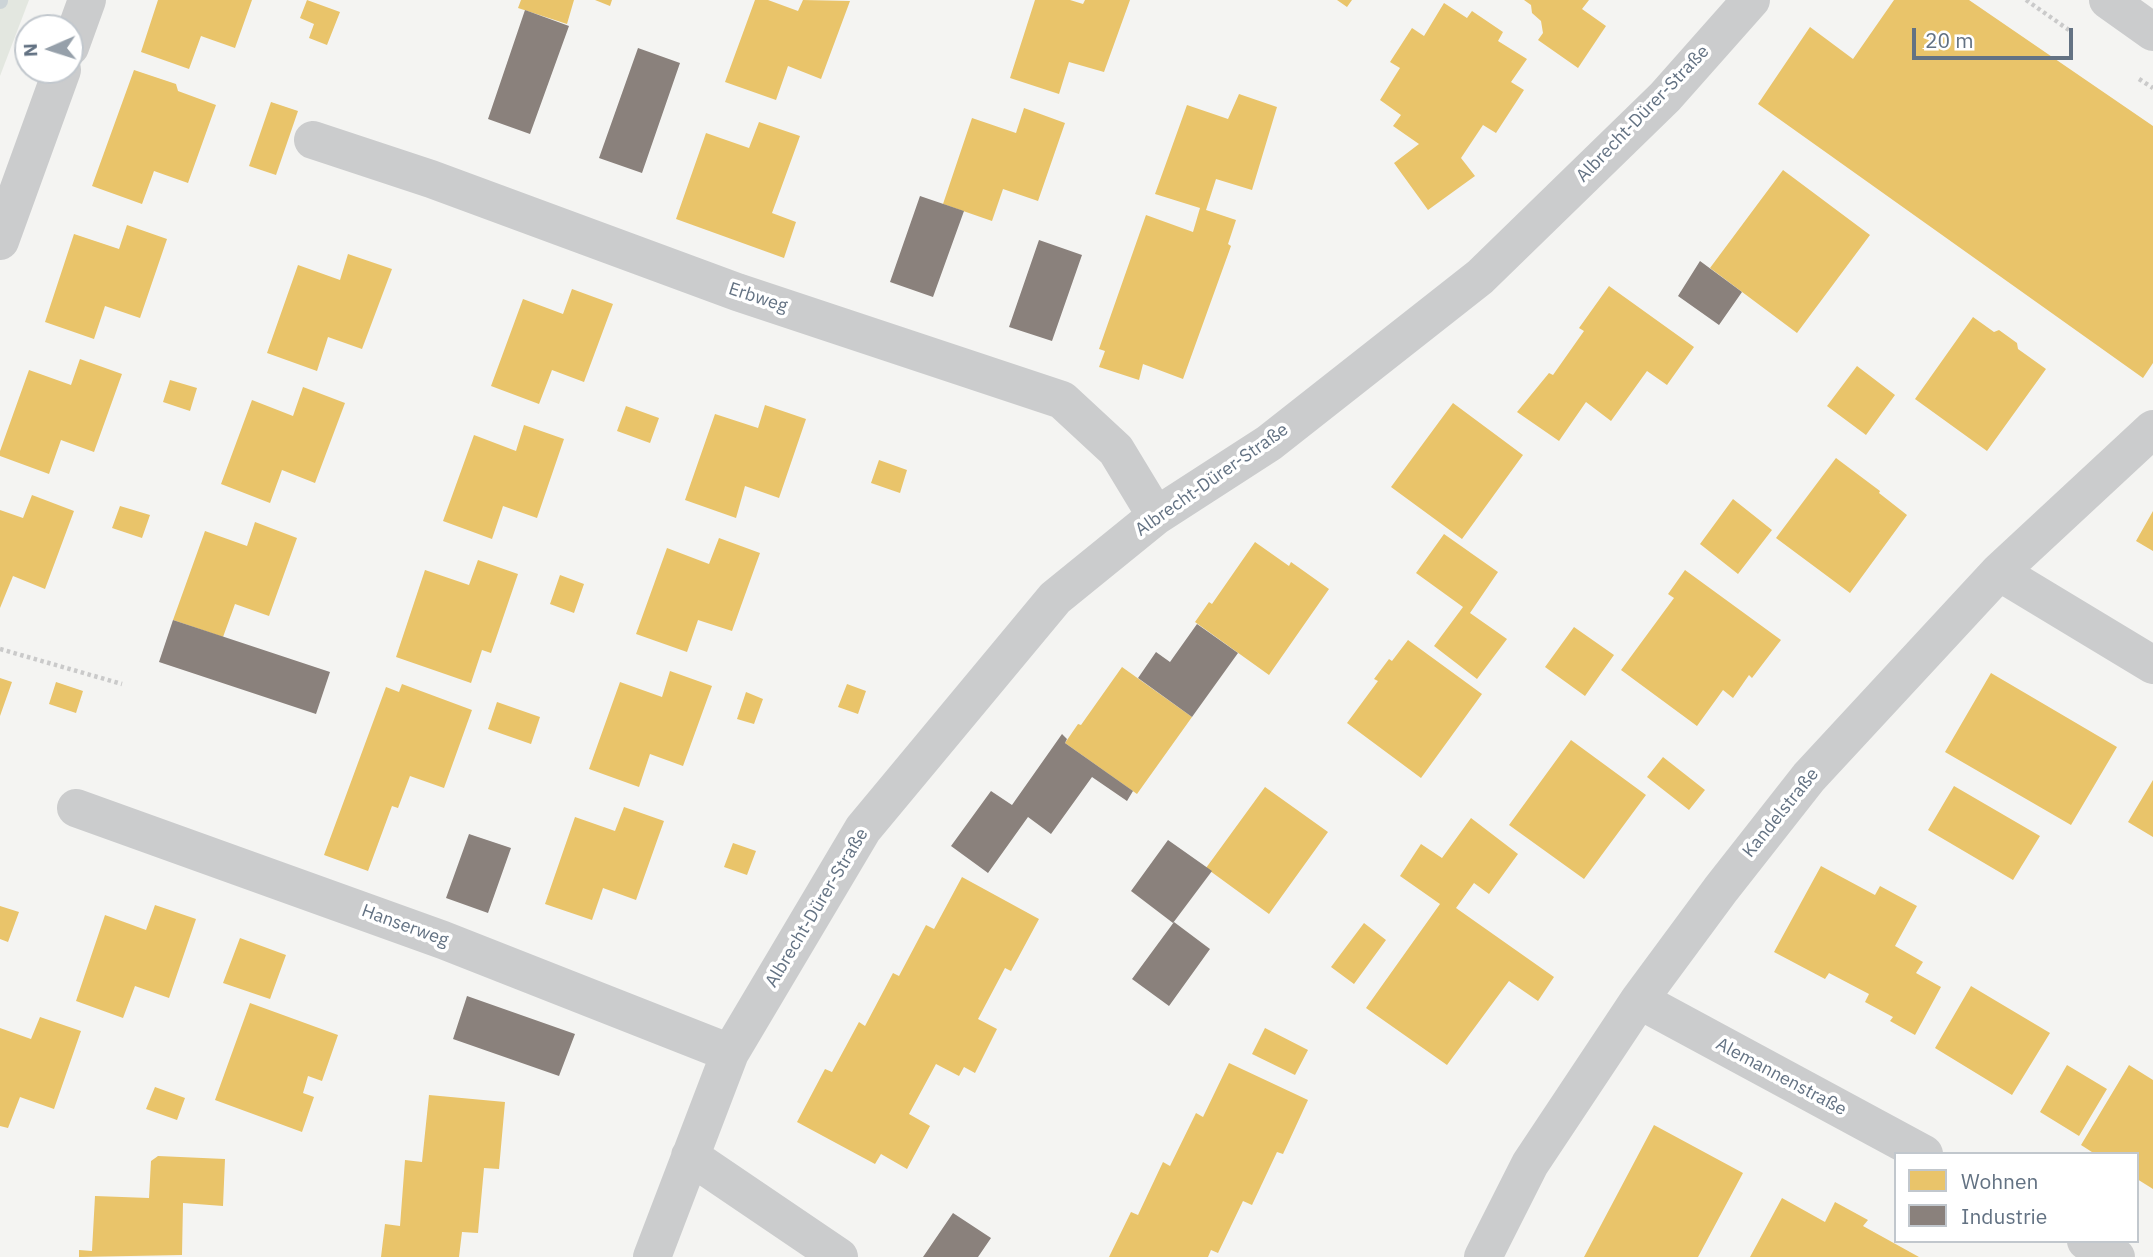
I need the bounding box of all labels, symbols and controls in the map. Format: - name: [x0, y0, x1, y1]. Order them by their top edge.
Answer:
- north arrow: [14, 14, 84, 84]
- scale bar: [1915, 14, 2076, 58]
- text: 20 m: [1925, 26, 1974, 54]
- street label: Albrecht-Dürer-Straße: [1572, 41, 1714, 187]
- text: N: [18, 43, 42, 58]
- street label: Erbweg: [726, 278, 790, 318]
- street label: Albrecht-Dürer-Straße: [1131, 419, 1293, 541]
- street label: Kandelstraße: [1738, 764, 1824, 862]
- street label: Albrecht-Dürer-Straße: [761, 825, 873, 991]
- street label: Hanserweg: [359, 900, 451, 952]
- street label: Alemannenstraße: [1712, 1033, 1850, 1121]
- legend: [1894, 1152, 2139, 1243]
- text: Wohnen: [1961, 1167, 2038, 1195]
- text: Industrie: [1961, 1202, 2047, 1230]

